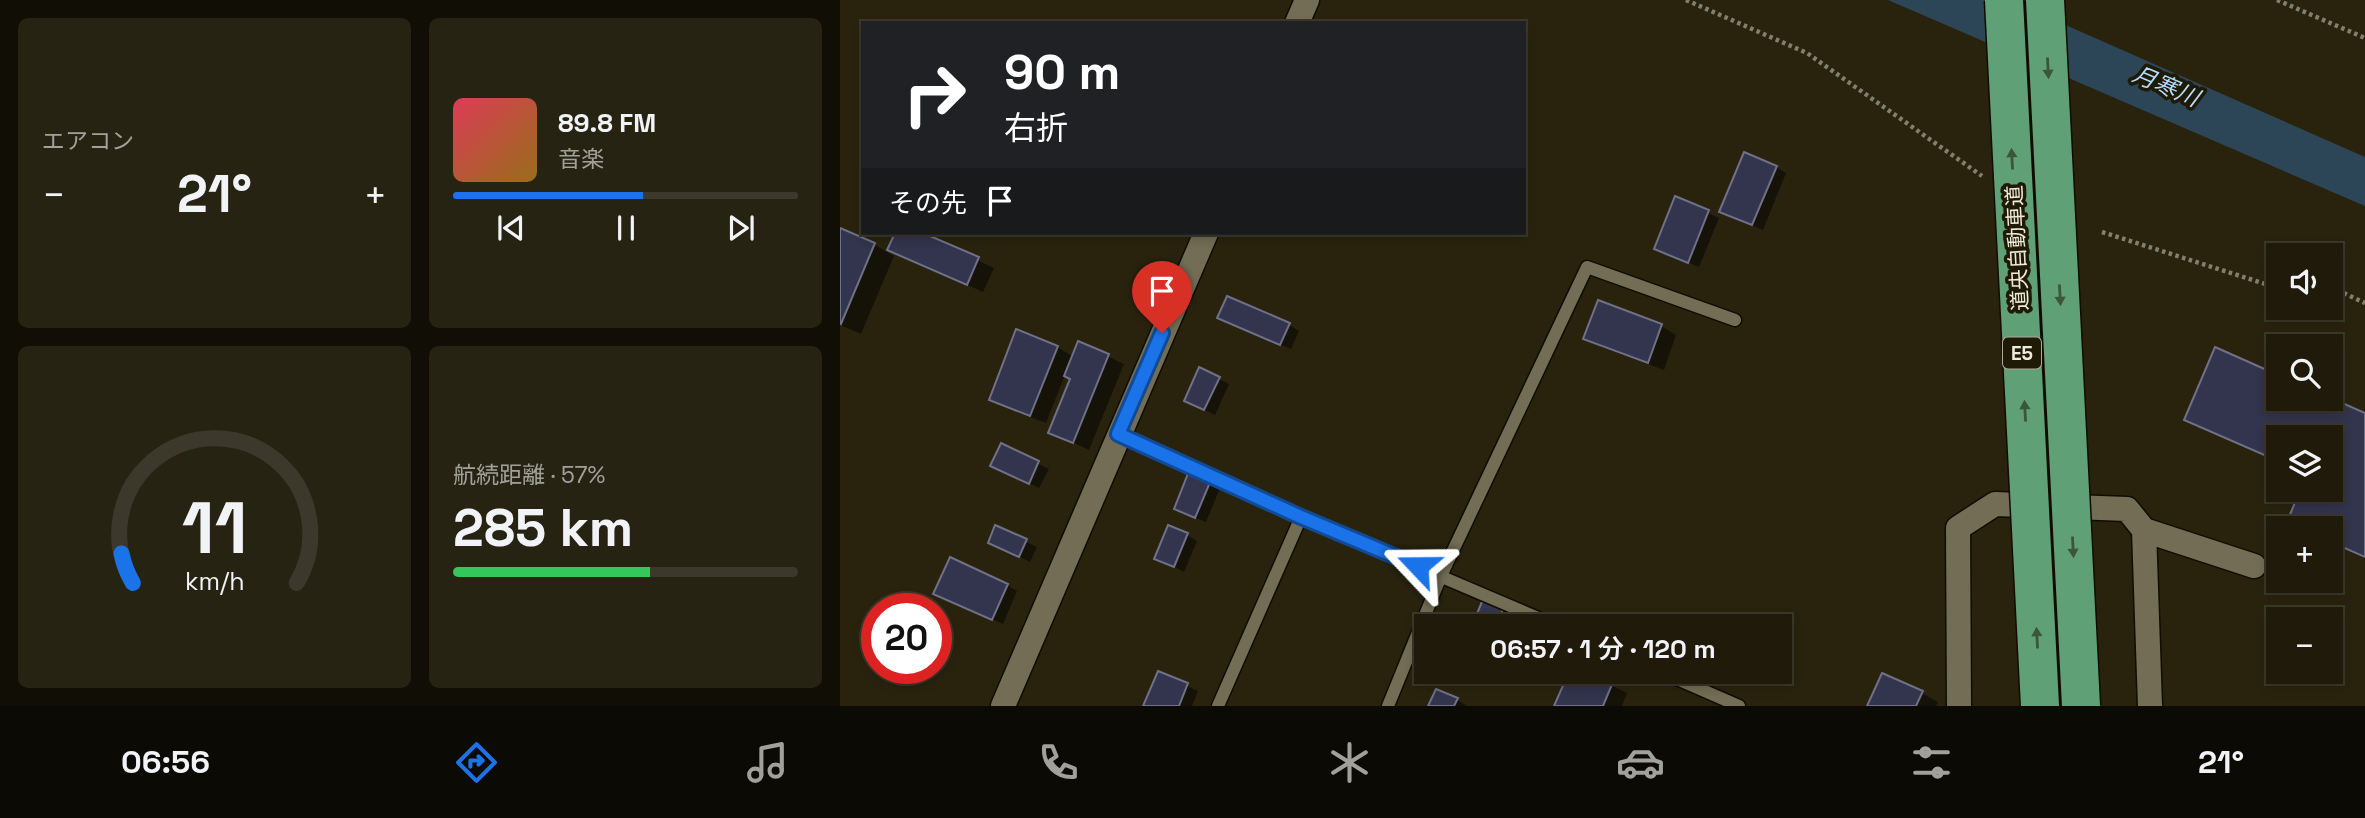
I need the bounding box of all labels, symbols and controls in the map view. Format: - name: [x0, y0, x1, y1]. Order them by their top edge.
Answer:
- text: 90 m: [1004, 41, 1120, 103]
- icon: right: [889, 49, 980, 140]
- one-way arrow: [2043, 57, 2054, 79]
- water label: 月寒川: [2128, 59, 2206, 114]
- text: 89.8 FM: [558, 106, 656, 140]
- text: 右折: [1004, 108, 1068, 148]
- text: エアコン: [42, 126, 134, 156]
- text: 音楽: [558, 144, 604, 174]
- one-way arrow: [2007, 148, 2018, 170]
- text: 21°: [177, 161, 252, 227]
- text: −: [42, 171, 66, 219]
- text: +: [363, 171, 387, 219]
- icon: arrive: [981, 182, 1019, 220]
- street label: 道央自動車道: [2000, 184, 2034, 312]
- text: その先: [889, 186, 967, 220]
- icon: previous: [492, 209, 530, 247]
- icon: pause: [607, 209, 645, 247]
- icon: next: [722, 209, 760, 247]
- map controls: [2266, 243, 2343, 684]
- button: sound: [2266, 243, 2343, 320]
- pin: [1132, 261, 1192, 333]
- icon: arrive: [1143, 272, 1181, 310]
- one-way arrow: [2054, 285, 2065, 307]
- button: search: [2266, 334, 2343, 411]
- road number: E5: [2003, 338, 2041, 368]
- one-way arrow: [2020, 399, 2031, 421]
- button: layers: [2266, 425, 2343, 502]
- text: 航続距離 · 57%: [453, 460, 605, 490]
- text: 11: [182, 481, 247, 574]
- text: 285 km: [453, 495, 633, 561]
- button: +: [2266, 516, 2343, 593]
- position arrow: [1381, 529, 1455, 603]
- one-way arrow: [2067, 536, 2078, 558]
- text: km/h: [185, 565, 244, 597]
- speed limit sign: 20: [861, 593, 952, 684]
- button: −: [2266, 607, 2343, 684]
- one-way arrow: [2031, 627, 2042, 649]
- text: 06:57 · 1 分 · 120 m: [1490, 632, 1716, 666]
- icon: directions: [452, 738, 501, 787]
- icon: music: [743, 738, 792, 787]
- icon: phone: [1034, 738, 1083, 787]
- icon: climate: [1325, 738, 1374, 787]
- icon: car: [1616, 738, 1665, 787]
- icon: filters: [1907, 738, 1956, 787]
- text: 06:56: [121, 742, 210, 782]
- text: 21°: [2198, 742, 2244, 782]

